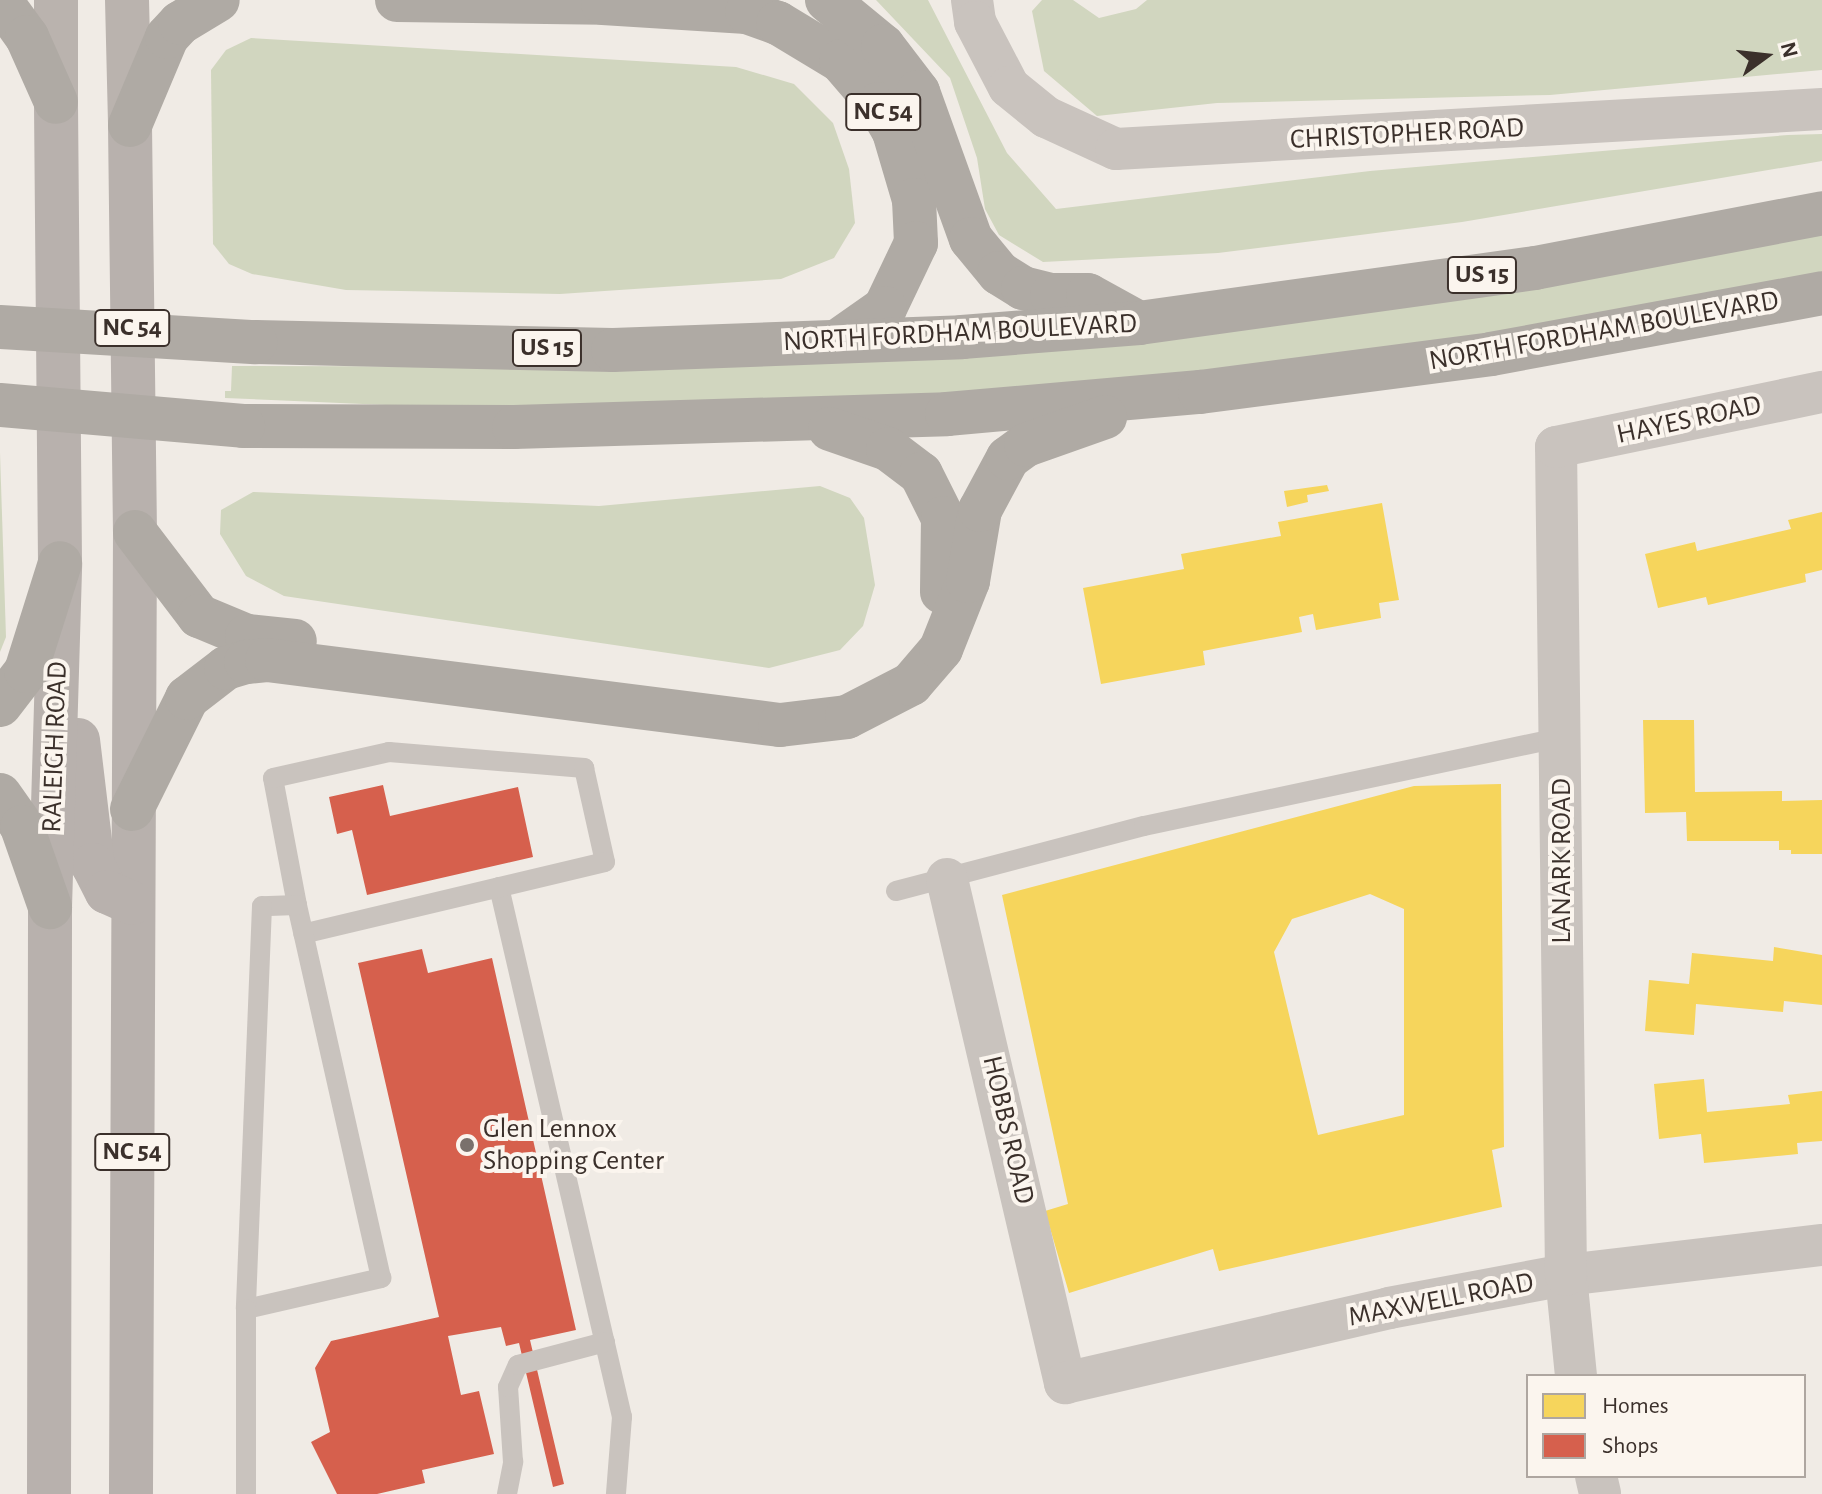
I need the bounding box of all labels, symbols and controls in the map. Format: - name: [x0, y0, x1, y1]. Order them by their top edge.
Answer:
- north arrow: [1726, 16, 1806, 96]
- text: N: [1777, 40, 1802, 60]
- road number: NC 54: [845, 90, 921, 134]
- street label: CHRISTOPHER ROAD: [1289, 111, 1525, 157]
- road number: US 15: [1446, 253, 1518, 297]
- street label: NORTH FORDHAM BOULEVARD: [1427, 284, 1781, 378]
- road number: NC 54: [94, 306, 170, 350]
- street label: NORTH FORDHAM BOULEVARD: [782, 307, 1138, 359]
- road number: US 15: [511, 326, 583, 370]
- street label: HAYES ROAD: [1614, 388, 1764, 452]
- street label: RALEIGH ROAD: [35, 661, 75, 833]
- street label: LANARK ROAD: [1545, 778, 1579, 944]
- street label: HOBBS ROAD: [975, 1053, 1041, 1207]
- place label: Glen Lennox Shopping Center: [483, 1112, 664, 1178]
- road number: NC 54: [94, 1130, 170, 1174]
- marker: Glen Lennox Shopping Center: [458, 1136, 476, 1154]
- street label: MAXWELL ROAD: [1346, 1266, 1536, 1334]
- legend: [1526, 1374, 1806, 1478]
- text: Homes: [1602, 1394, 1669, 1418]
- text: Shops: [1602, 1434, 1658, 1458]

